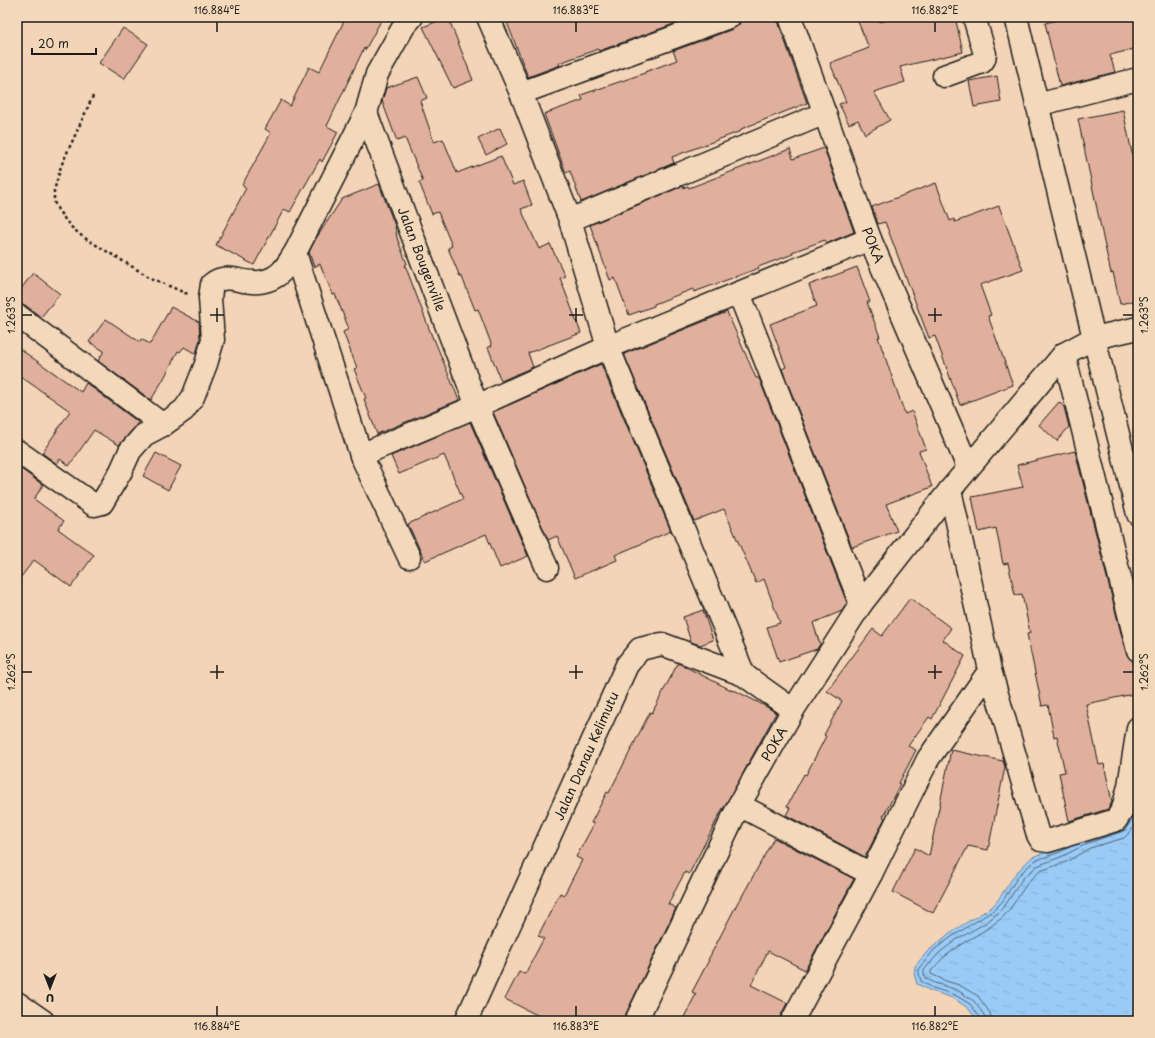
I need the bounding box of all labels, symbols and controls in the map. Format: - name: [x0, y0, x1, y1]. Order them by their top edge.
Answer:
- text: 116.884°E: [194, 2, 240, 17]
- text: 116.883°E: [553, 2, 599, 17]
- text: 116.882°E: [912, 2, 958, 17]
- scale bar: [32, 30, 96, 56]
- text: 20 m: [38, 34, 69, 52]
- street label: Jalan Bougenville: [394, 204, 451, 314]
- street label: POKA: [858, 224, 889, 266]
- text: 1.263°S: [3, 296, 18, 334]
- text: 1.263°S: [1136, 296, 1151, 334]
- text: 1.262°S: [3, 653, 18, 691]
- text: 1.262°S: [1136, 653, 1151, 691]
- street label: Jalan Danau Kelimutu: [549, 688, 623, 823]
- street label: POKA: [756, 723, 791, 765]
- north arrow: [30, 968, 70, 1008]
- text: U: [46, 990, 54, 1007]
- text: 116.884°E: [194, 1018, 240, 1033]
- text: 116.883°E: [553, 1018, 599, 1033]
- text: 116.882°E: [912, 1018, 958, 1033]

